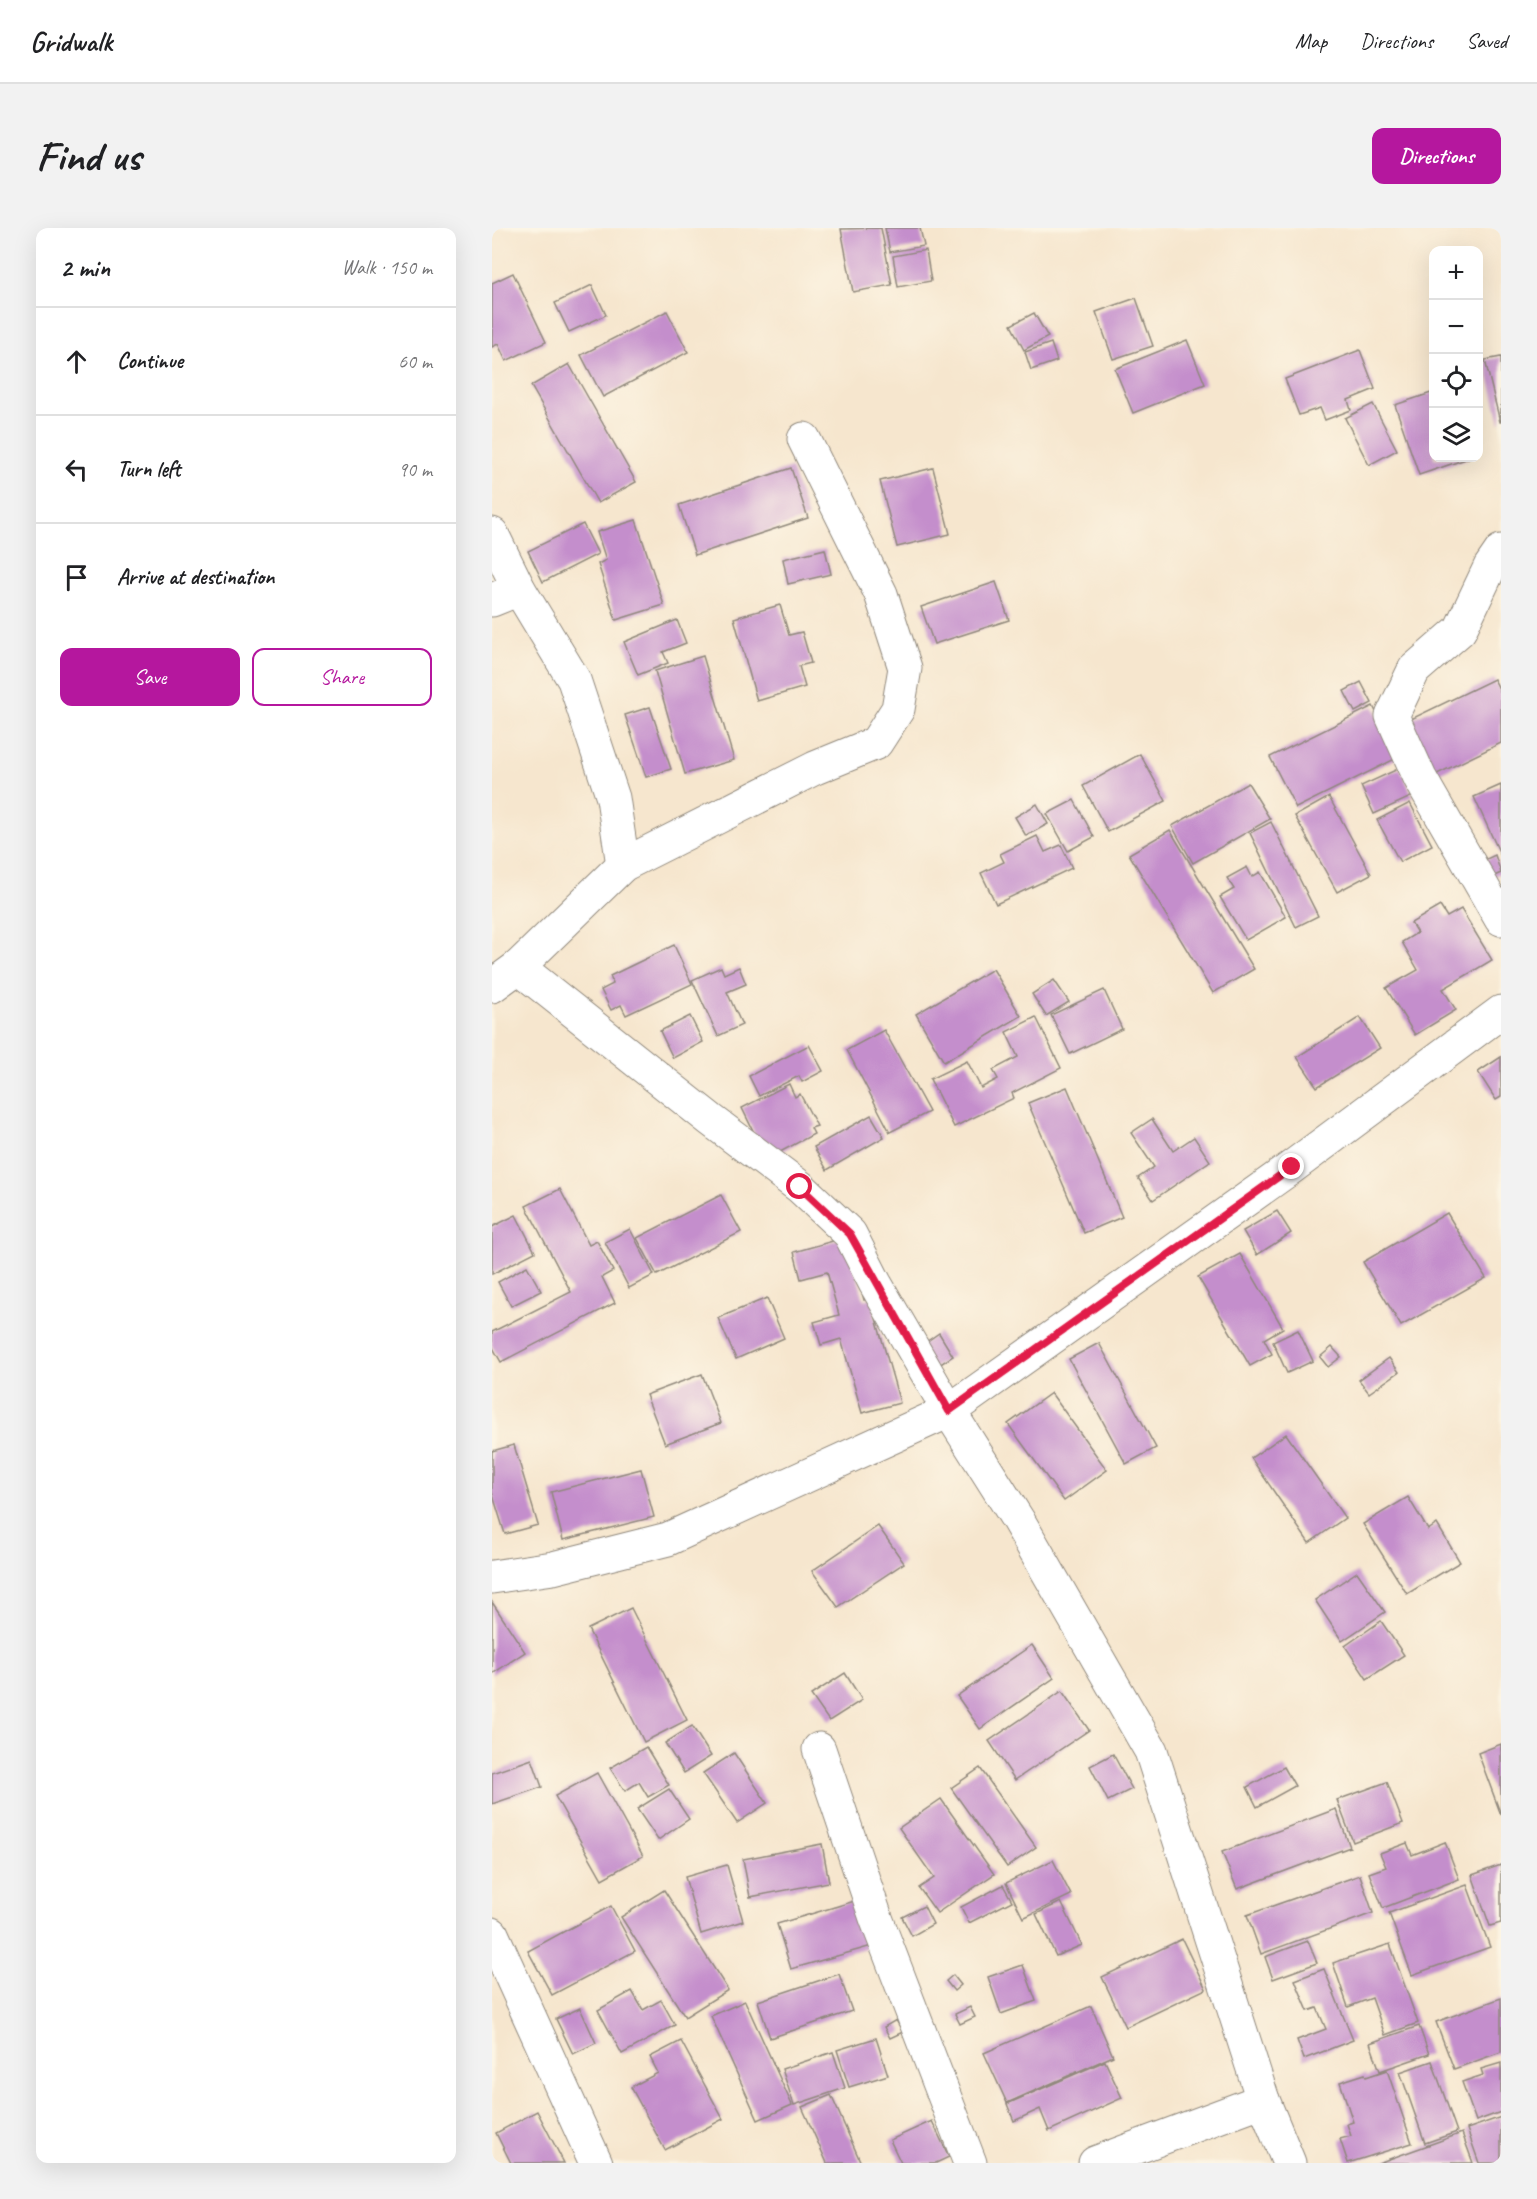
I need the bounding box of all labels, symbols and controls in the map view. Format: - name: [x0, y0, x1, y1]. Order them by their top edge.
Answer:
- text: Gridwalk: [30, 24, 112, 59]
- text: Map: [1295, 28, 1327, 54]
- text: Directions: [1360, 28, 1433, 54]
- text: Saved: [1466, 28, 1507, 54]
- button: Directions: [1372, 128, 1501, 184]
- text: Find us: [36, 130, 141, 183]
- map controls: [1429, 246, 1483, 462]
- button: +: [1429, 246, 1483, 300]
- text: 2 min: [60, 251, 110, 284]
- text: Walk · 150 m: [342, 255, 432, 280]
- button: −: [1429, 300, 1483, 354]
- icon: ahead: [60, 345, 93, 378]
- text: Continue: [117, 347, 183, 375]
- text: 60 m: [398, 349, 432, 374]
- button: locate: [1429, 354, 1483, 408]
- button: layers: [1429, 408, 1483, 462]
- icon: left: [60, 453, 93, 486]
- text: Turn left: [117, 455, 181, 483]
- text: 90 m: [398, 457, 432, 482]
- icon: arrive: [60, 561, 93, 594]
- text: Arrive at destination: [117, 563, 274, 591]
- button: Save: [60, 648, 240, 706]
- button: Share: [252, 648, 432, 706]
- route end: [1278, 1153, 1304, 1179]
- route start: [786, 1173, 812, 1199]

